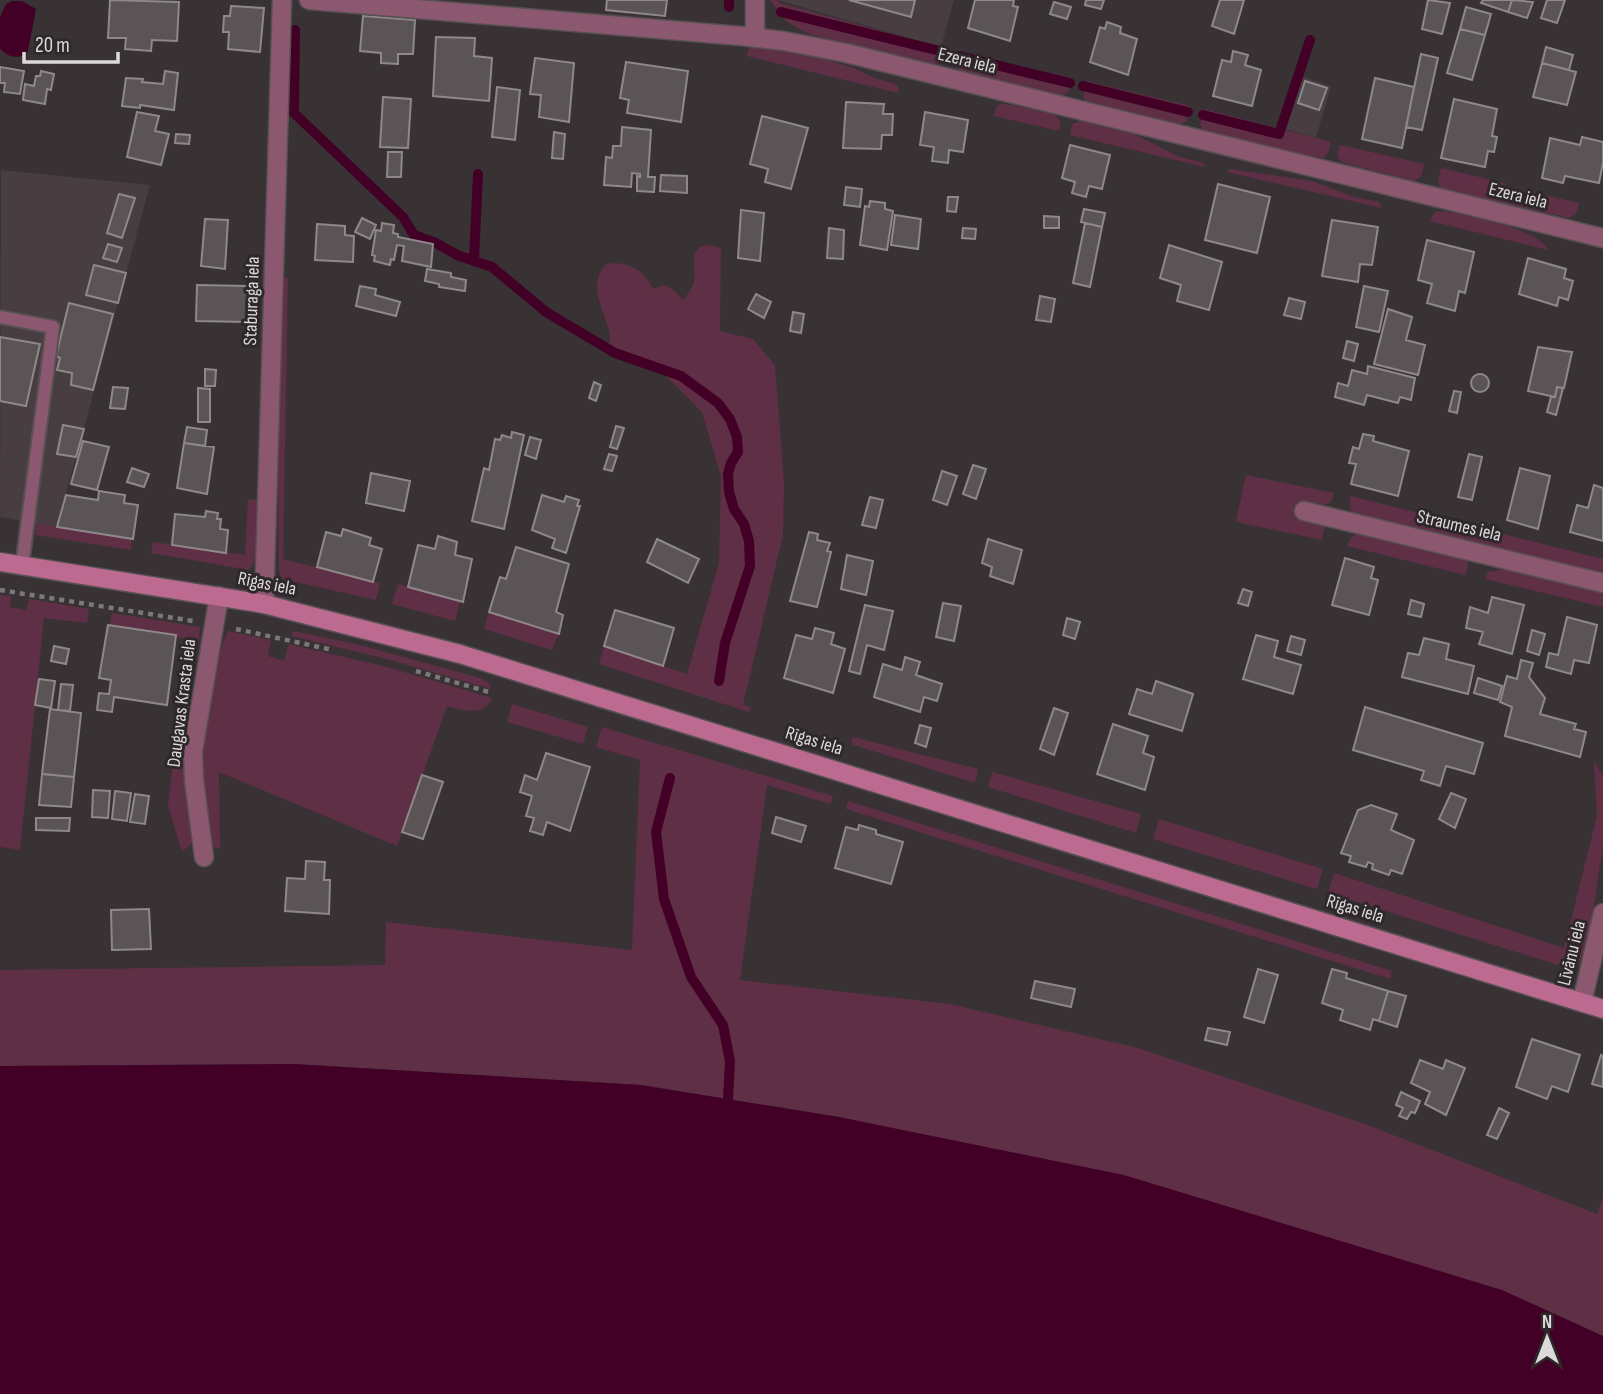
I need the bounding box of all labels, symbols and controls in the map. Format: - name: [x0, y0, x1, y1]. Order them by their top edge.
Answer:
- scale bar: [24, 21, 119, 65]
- text: 20 m: [35, 33, 70, 58]
- street label: Ezera iela: [935, 43, 999, 79]
- street label: Ezera iela: [1486, 178, 1550, 214]
- street label: Staburaga iela: [239, 256, 265, 346]
- street label: Straumes iela: [1414, 505, 1504, 547]
- street label: Rīgas iela: [236, 567, 298, 601]
- street label: Daugavas Krasta iela: [163, 638, 201, 768]
- street label: Rīgas iela: [783, 721, 845, 761]
- street label: Rīgas iela: [1324, 889, 1386, 929]
- street label: Līvānu iela: [1553, 918, 1591, 988]
- north arrow: [1512, 1303, 1582, 1373]
- text: N: [1542, 1311, 1552, 1334]

